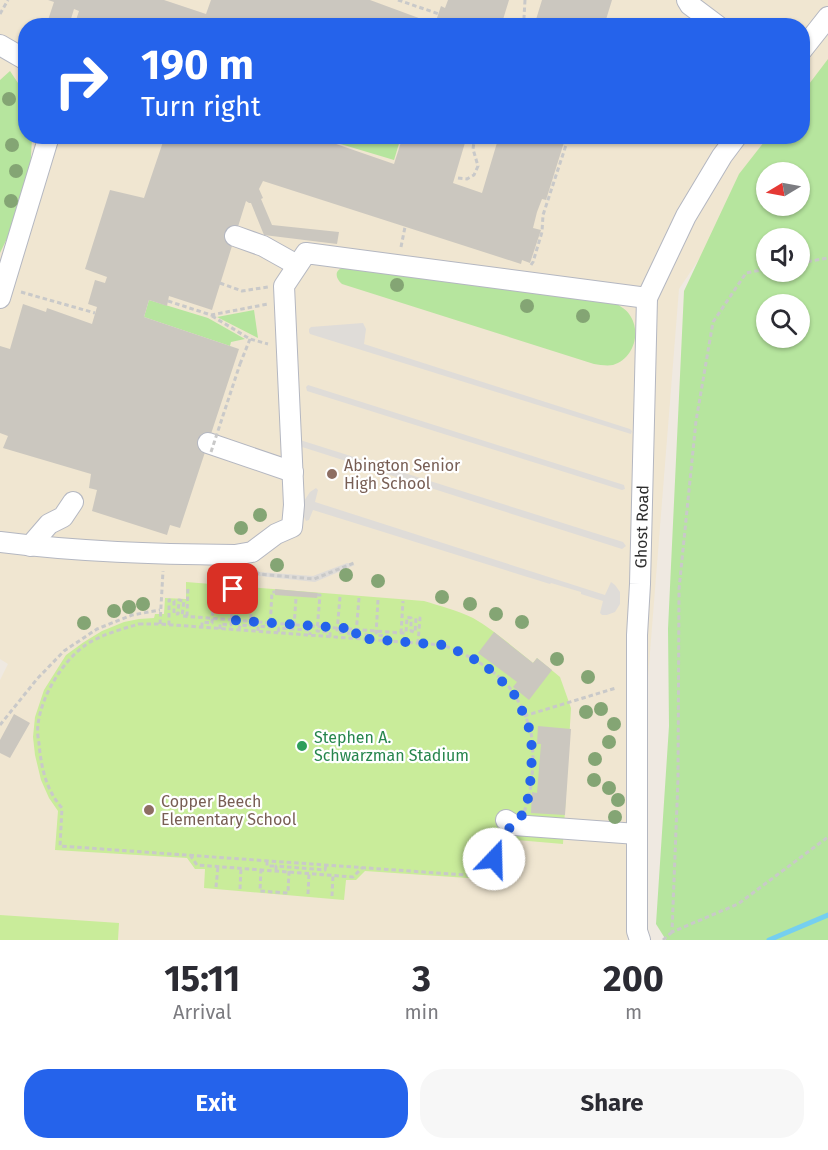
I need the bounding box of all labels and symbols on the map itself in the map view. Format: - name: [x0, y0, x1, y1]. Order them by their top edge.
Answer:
- north arrow: [756, 162, 810, 216]
- place label: Abington Senior High School: [344, 456, 461, 493]
- marker: Abington Senior High School: [325, 467, 339, 481]
- street label: Ghost Road: [631, 485, 652, 568]
- pin: [207, 563, 258, 614]
- place label: Stephen A. Schwarzman Stadium: [314, 728, 469, 765]
- marker: Stephen A. Schwarzman Stadium: [295, 739, 309, 753]
- place label: Copper Beech Elementary School: [161, 792, 297, 829]
- marker: Copper Beech Elementary School: [142, 803, 156, 817]
- position arrow: [462, 827, 526, 891]

